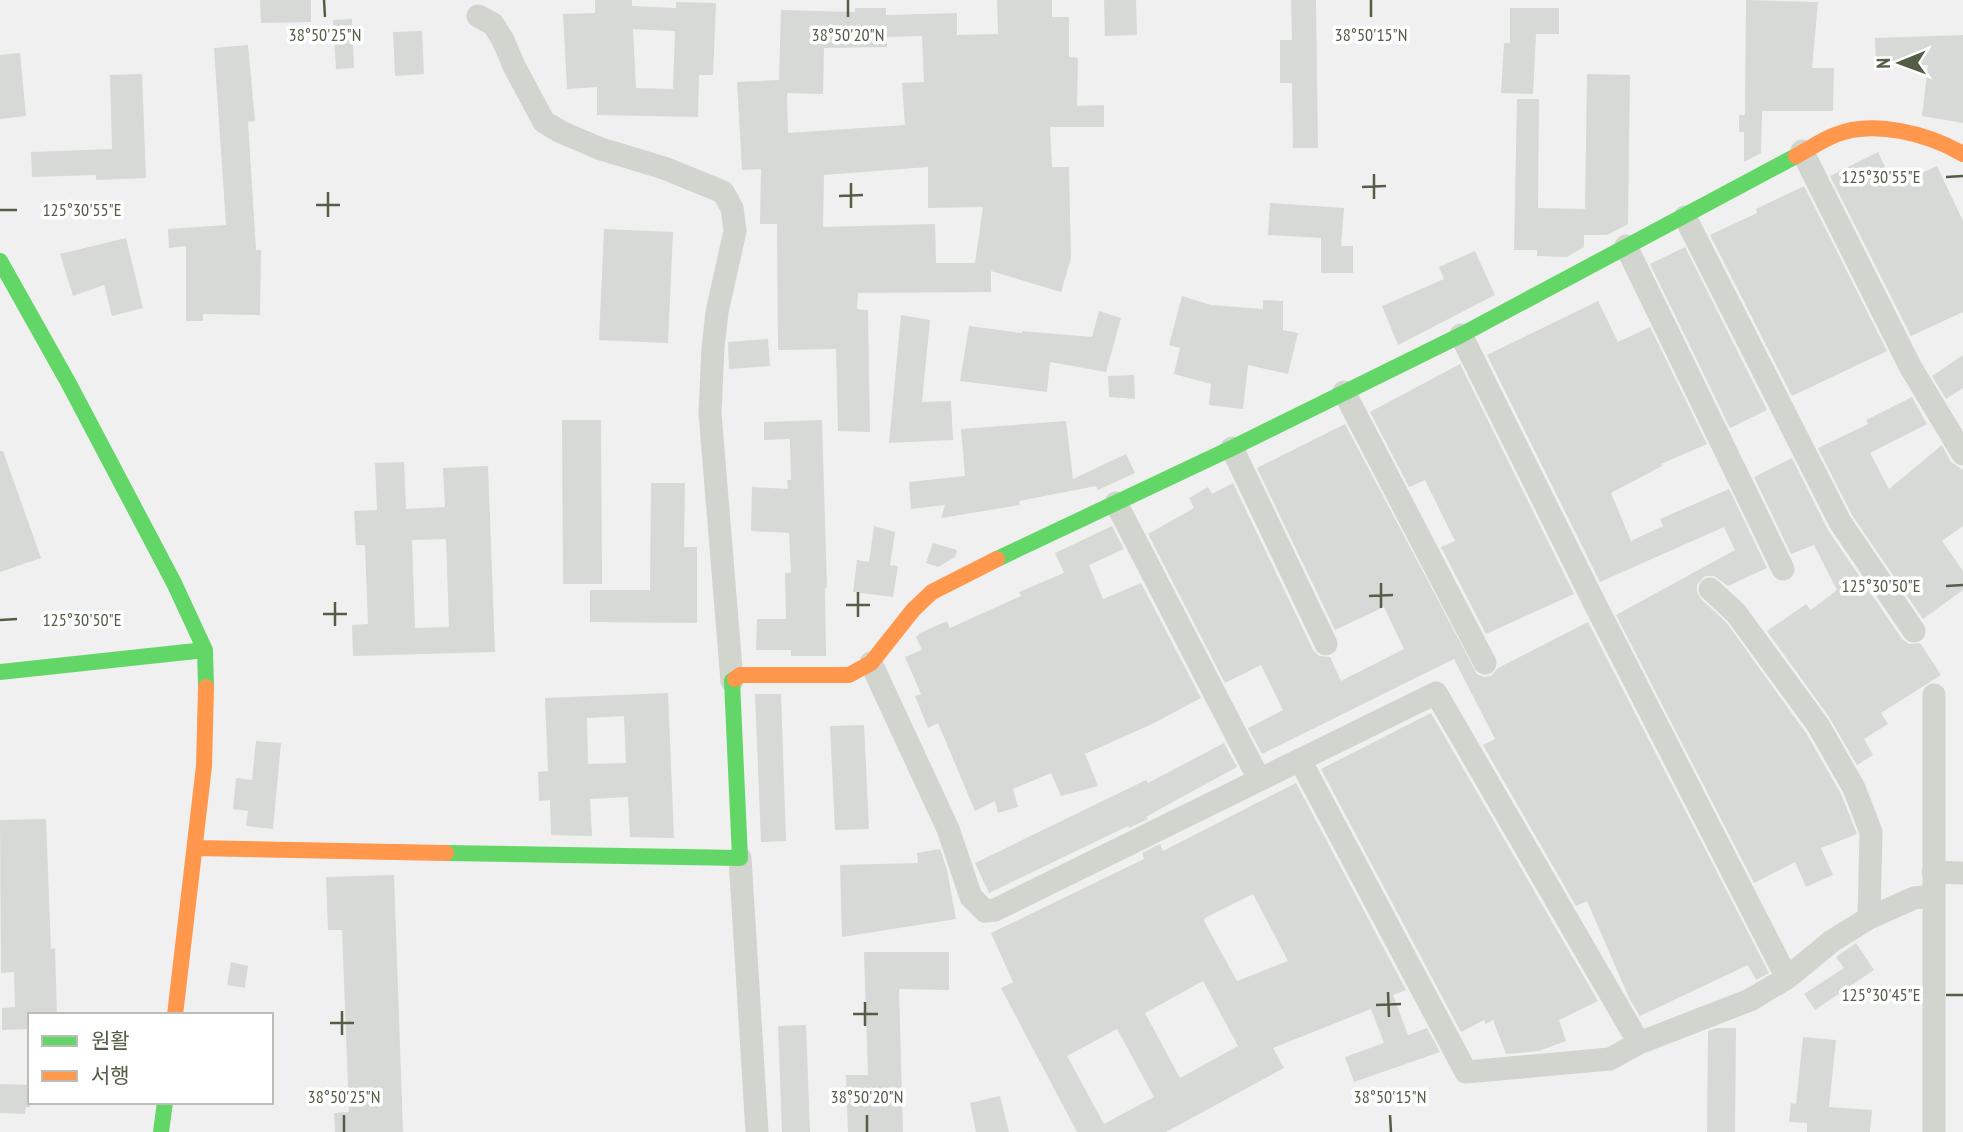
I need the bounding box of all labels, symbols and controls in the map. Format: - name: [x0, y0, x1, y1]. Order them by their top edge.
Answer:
- text: 38°50'25"N: [289, 23, 361, 46]
- text: 38°50'20"N: [812, 23, 884, 46]
- text: 38°50'15"N: [1335, 23, 1407, 46]
- north arrow: [1865, 28, 1935, 98]
- text: N: [1871, 58, 1895, 69]
- text: 125°30'55"E: [1842, 165, 1920, 188]
- text: 125°30'55"E: [43, 198, 121, 221]
- text: 125°30'50"E: [1842, 574, 1920, 597]
- text: 125°30'50"E: [43, 608, 121, 631]
- text: 125°30'45"E: [1842, 983, 1920, 1006]
- legend: [28, 1013, 273, 1104]
- text: 원활: [91, 1027, 130, 1054]
- text: 서행: [91, 1062, 130, 1089]
- text: 38°50'25"N: [308, 1085, 380, 1108]
- text: 38°50'20"N: [831, 1085, 903, 1108]
- text: 38°50'15"N: [1354, 1085, 1426, 1108]

